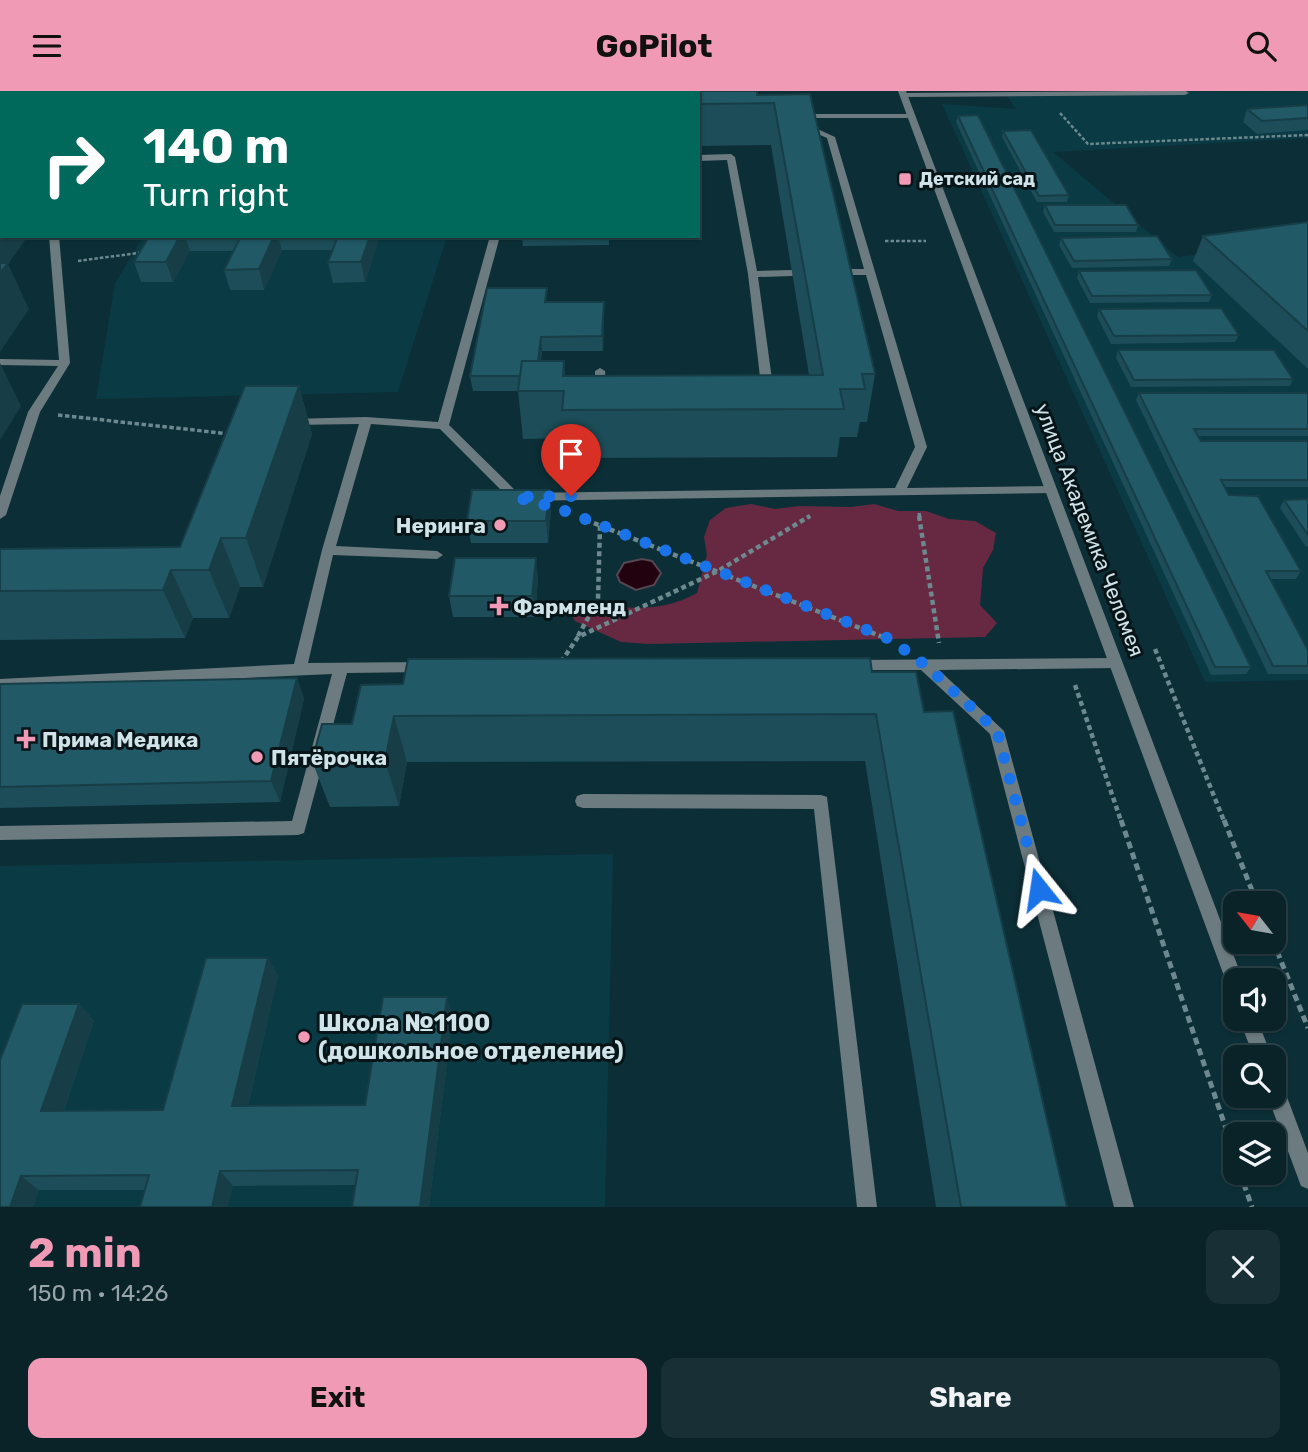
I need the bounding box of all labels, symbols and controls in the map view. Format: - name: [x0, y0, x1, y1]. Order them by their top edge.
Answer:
- icon: menu: [28, 27, 66, 65]
- text: GoPilot: [596, 27, 712, 65]
- icon: search: [1242, 27, 1280, 65]
- text: 140 m: [143, 117, 289, 175]
- icon: right: [28, 119, 119, 210]
- place label: Детский сад: [919, 168, 1035, 190]
- marker: Детский сад: [897, 171, 913, 187]
- text: Turn right: [143, 176, 288, 214]
- street label: улица Академика Челомея: [1030, 400, 1150, 660]
- pin: [541, 424, 601, 496]
- icon: arrive: [552, 435, 590, 473]
- place label: Неринга: [396, 513, 486, 538]
- marker: Неринга: [492, 517, 508, 533]
- place label: Фармленд: [513, 594, 626, 619]
- marker: Фармленд: [491, 598, 507, 614]
- place label: Прима Медика: [42, 727, 199, 752]
- marker: Прима Медика: [16, 729, 36, 749]
- place label: Пятёрочка: [271, 745, 387, 770]
- marker: Пятёрочка: [249, 749, 265, 765]
- position arrow: [1002, 852, 1076, 926]
- north arrow: [1223, 891, 1286, 954]
- map controls: [1223, 891, 1286, 1185]
- button: sound: [1223, 968, 1286, 1031]
- place label: Школа №1100 (дошкольное отделение): [318, 1009, 624, 1065]
- marker: Школа №1100 (дошкольное отделение): [296, 1029, 312, 1045]
- button: search: [1223, 1045, 1286, 1108]
- button: layers: [1223, 1122, 1286, 1185]
- text: 2 min: [28, 1228, 142, 1278]
- button: close: [1206, 1230, 1280, 1304]
- text: 150 m · 14:26: [28, 1279, 168, 1307]
- button: Exit: [28, 1358, 647, 1438]
- button: Share: [661, 1358, 1280, 1438]

